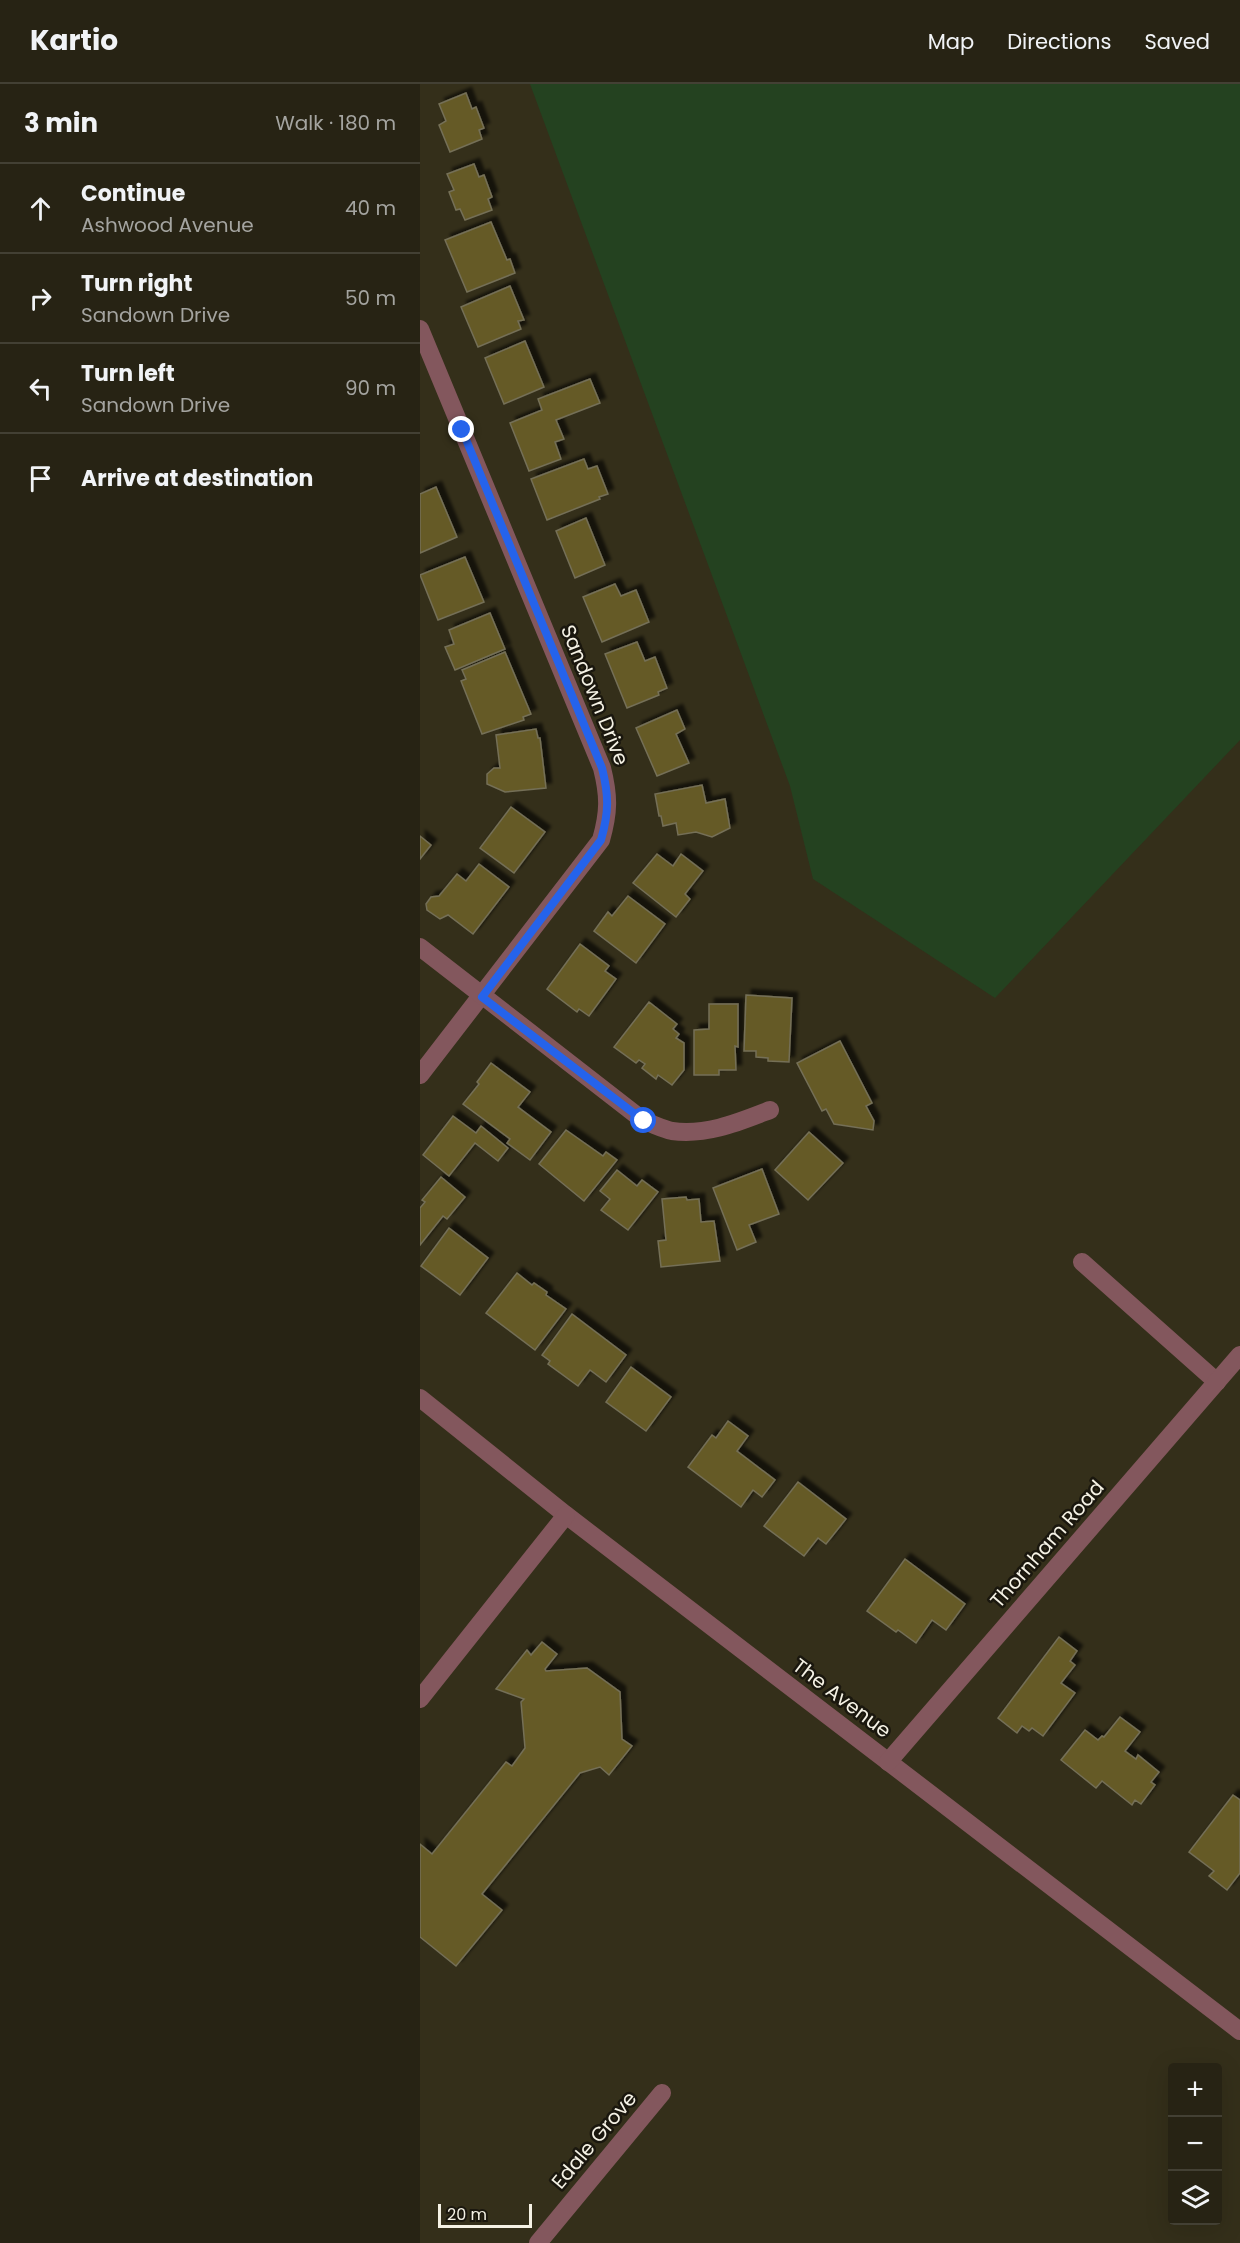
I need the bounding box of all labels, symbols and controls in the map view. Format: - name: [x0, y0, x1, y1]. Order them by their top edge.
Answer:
- text: Kartio: [30, 21, 118, 60]
- text: Map: [928, 27, 974, 56]
- text: Directions: [1007, 27, 1111, 56]
- text: Saved: [1144, 27, 1210, 56]
- text: 3 min: [24, 105, 98, 141]
- text: Walk · 180 m: [275, 109, 396, 137]
- text: Continue: [81, 178, 185, 209]
- icon: ahead: [24, 192, 57, 225]
- text: 40 m: [345, 194, 396, 222]
- text: Ashwood Avenue: [81, 211, 254, 239]
- text: Turn right: [81, 268, 192, 299]
- icon: right: [24, 282, 57, 315]
- text: 50 m: [345, 284, 396, 312]
- text: Sandown Drive: [81, 301, 230, 329]
- text: Turn left: [81, 358, 175, 389]
- icon: left: [24, 372, 57, 405]
- text: 90 m: [345, 374, 396, 402]
- text: Sandown Drive: [81, 391, 230, 419]
- route end: [448, 416, 474, 442]
- icon: arrive: [24, 462, 57, 495]
- text: Arrive at destination: [81, 463, 313, 494]
- street label: Sandown Drive: [554, 621, 636, 769]
- route start: [630, 1107, 656, 1133]
- street label: Thornham Road: [984, 1474, 1110, 1614]
- street label: The Avenue: [787, 1652, 897, 1744]
- map controls: [1168, 2063, 1222, 2225]
- button: +: [1168, 2063, 1222, 2117]
- street label: Edale Grove: [545, 2085, 643, 2195]
- button: −: [1168, 2117, 1222, 2171]
- button: layers: [1168, 2171, 1222, 2225]
- scale bar: [438, 2201, 532, 2228]
- text: 20 m: [447, 2203, 487, 2226]

